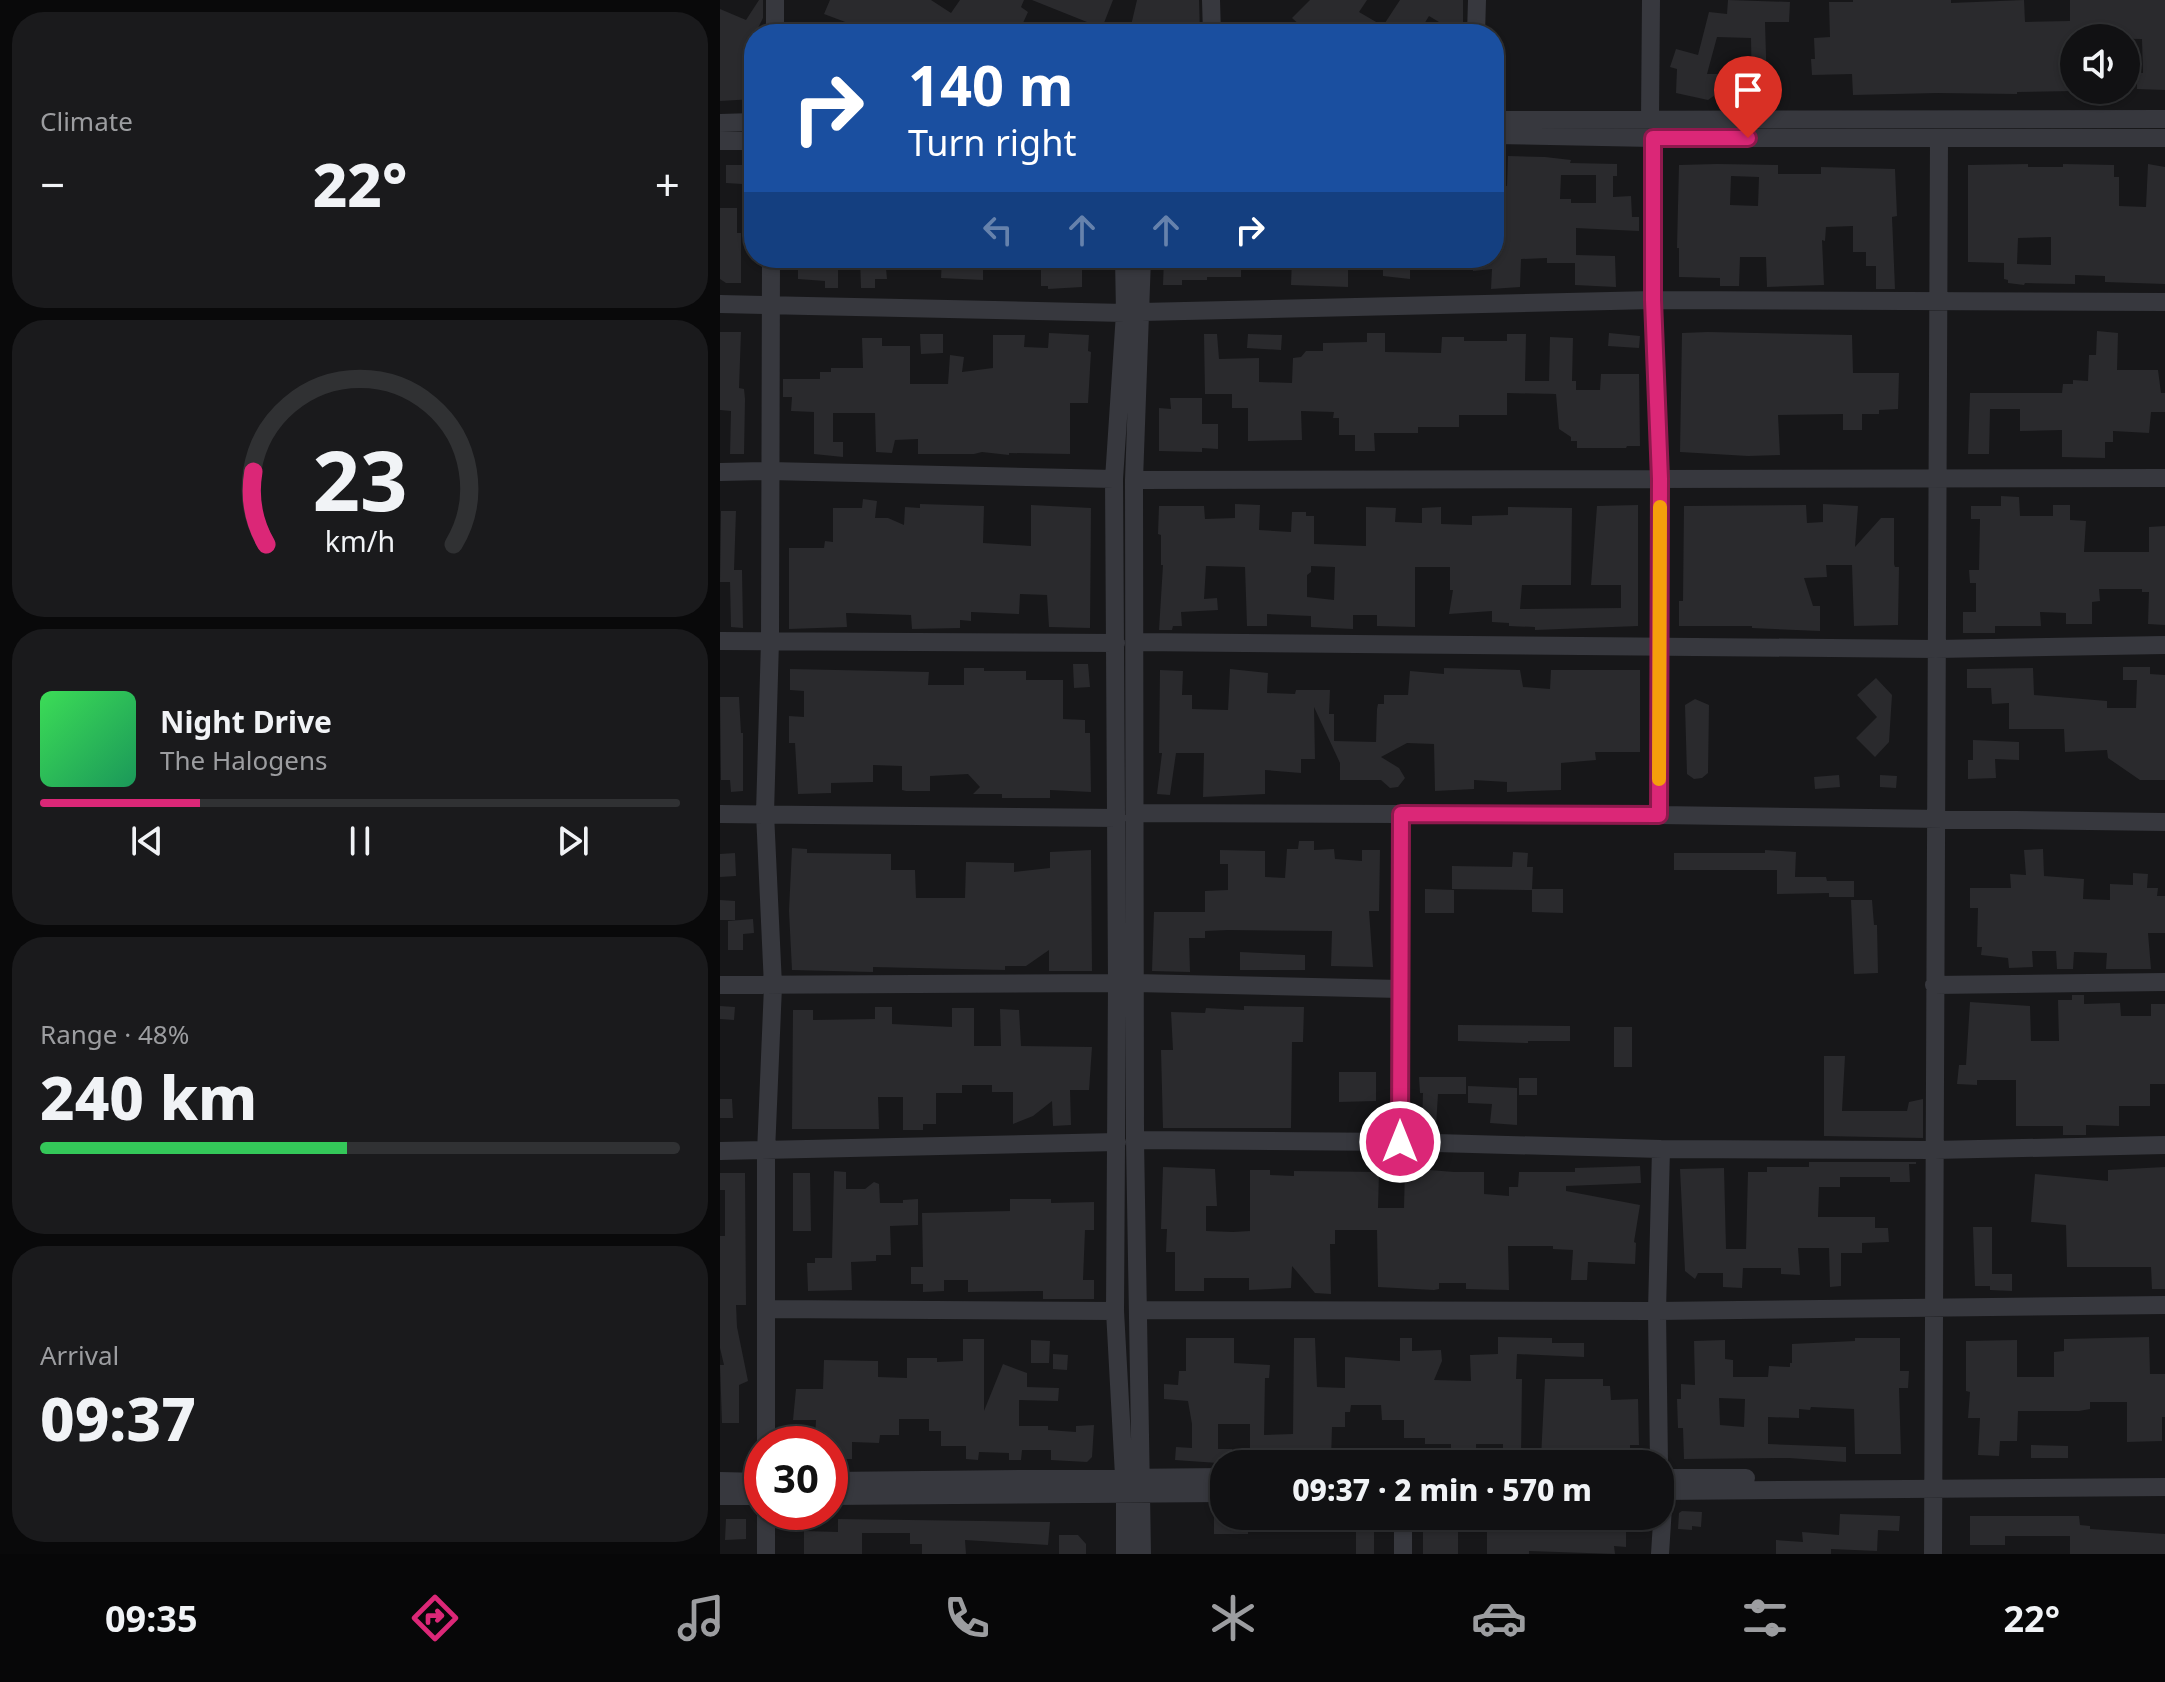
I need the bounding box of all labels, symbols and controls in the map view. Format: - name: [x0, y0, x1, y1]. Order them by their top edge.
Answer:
- map controls: [2060, 24, 2140, 104]
- button: sound: [2060, 24, 2140, 104]
- text: 140 m: [908, 46, 1073, 122]
- icon: right: [776, 56, 880, 160]
- pin: [1714, 56, 1782, 138]
- icon: arrive: [1726, 68, 1770, 112]
- text: Climate: [40, 103, 133, 139]
- text: Turn right: [908, 118, 1076, 167]
- text: 22°: [313, 143, 407, 225]
- text: −: [40, 154, 65, 214]
- text: +: [655, 154, 680, 214]
- icon: left: [976, 208, 1020, 252]
- icon: ahead: [1060, 208, 1104, 252]
- icon: ahead: [1144, 208, 1188, 252]
- icon: right: [1228, 208, 1272, 252]
- text: 23: [312, 421, 408, 534]
- text: km/h: [325, 521, 395, 560]
- text: Night Drive: [160, 701, 332, 742]
- text: The Halogens: [160, 742, 327, 778]
- icon: previous: [125, 819, 169, 863]
- icon: pause: [338, 819, 382, 863]
- icon: next: [551, 819, 595, 863]
- text: Range · 48%: [40, 1016, 189, 1052]
- text: 240 km: [40, 1056, 257, 1138]
- position arrow: [1358, 1100, 1442, 1184]
- text: Arrival: [40, 1337, 119, 1373]
- text: 09:37: [40, 1377, 196, 1459]
- speed limit sign: 30: [744, 1426, 848, 1530]
- text: 09:37 · 2 min · 570 m: [1292, 1469, 1592, 1510]
- icon: directions: [407, 1590, 463, 1646]
- icon: music: [673, 1590, 729, 1646]
- icon: phone: [939, 1590, 995, 1646]
- icon: climate: [1205, 1590, 1261, 1646]
- icon: car: [1471, 1590, 1527, 1646]
- icon: filters: [1737, 1590, 1793, 1646]
- text: 09:35: [105, 1594, 197, 1643]
- text: 22°: [2003, 1594, 2060, 1643]

